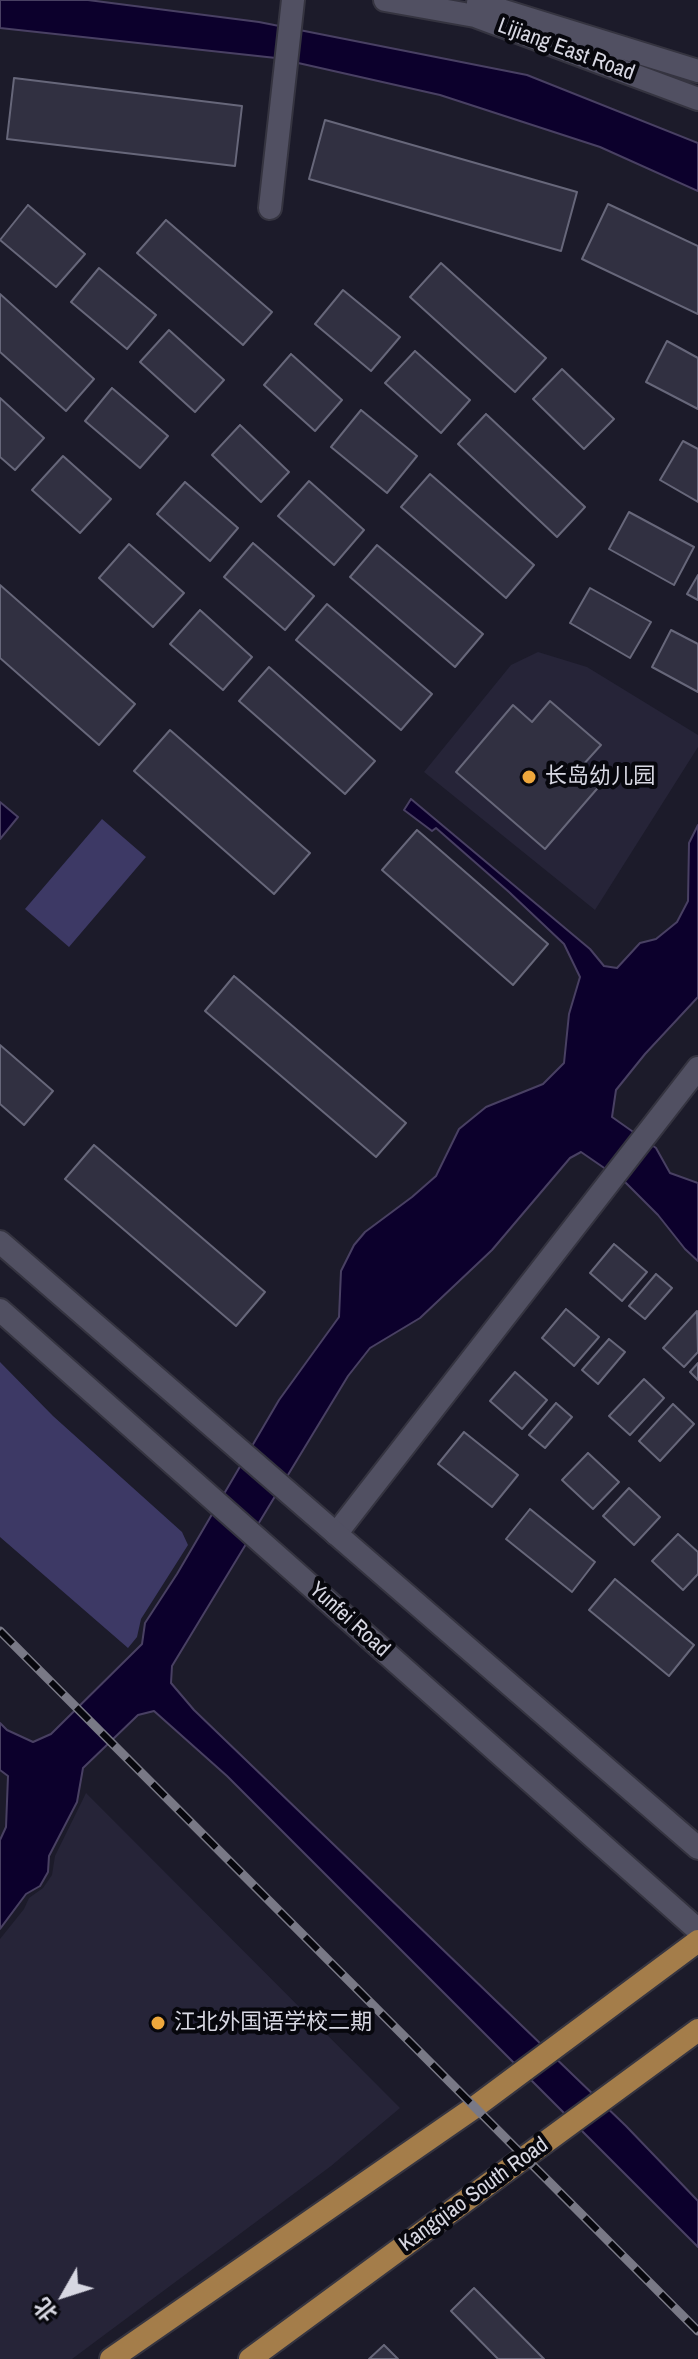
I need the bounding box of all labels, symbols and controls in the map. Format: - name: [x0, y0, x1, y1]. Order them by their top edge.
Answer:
- street label: Lijiang East Road: [494, 13, 638, 87]
- place label: 长岛幼儿园: [545, 764, 655, 790]
- marker: 长岛幼儿园: [520, 768, 538, 786]
- street label: Yunfei Road: [303, 1577, 395, 1663]
- place label: 江北外国语学校二期: [174, 2010, 372, 2036]
- marker: 江北外国语学校二期: [149, 2014, 167, 2032]
- street label: Kangqiao South Road: [394, 2132, 554, 2258]
- north arrow: [24, 2255, 104, 2335]
- text: 北: [27, 2292, 64, 2328]

